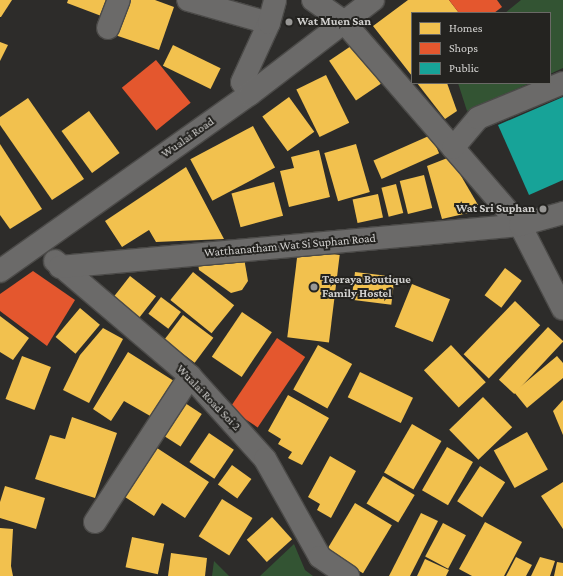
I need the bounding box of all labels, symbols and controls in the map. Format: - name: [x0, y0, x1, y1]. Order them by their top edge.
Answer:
- legend: [411, 12, 551, 84]
- place label: Wat Muen San: [297, 15, 371, 29]
- marker: Wat Muen San: [284, 17, 294, 27]
- text: Homes: [449, 21, 482, 35]
- text: Shops: [449, 41, 478, 55]
- text: Public: [449, 61, 479, 75]
- street label: Wualai Road: [159, 115, 217, 161]
- place label: Wat Sri Suphan: [456, 202, 535, 216]
- marker: Wat Sri Suphan: [538, 204, 548, 214]
- street label: Watthanatham Wat Si Suphan Road: [204, 231, 376, 261]
- place label: Teeraya Boutique Family Hostel: [322, 273, 411, 301]
- marker: Teeraya Boutique Family Hostel: [309, 282, 319, 292]
- street label: Wualai Road Soi 2: [173, 362, 243, 434]

